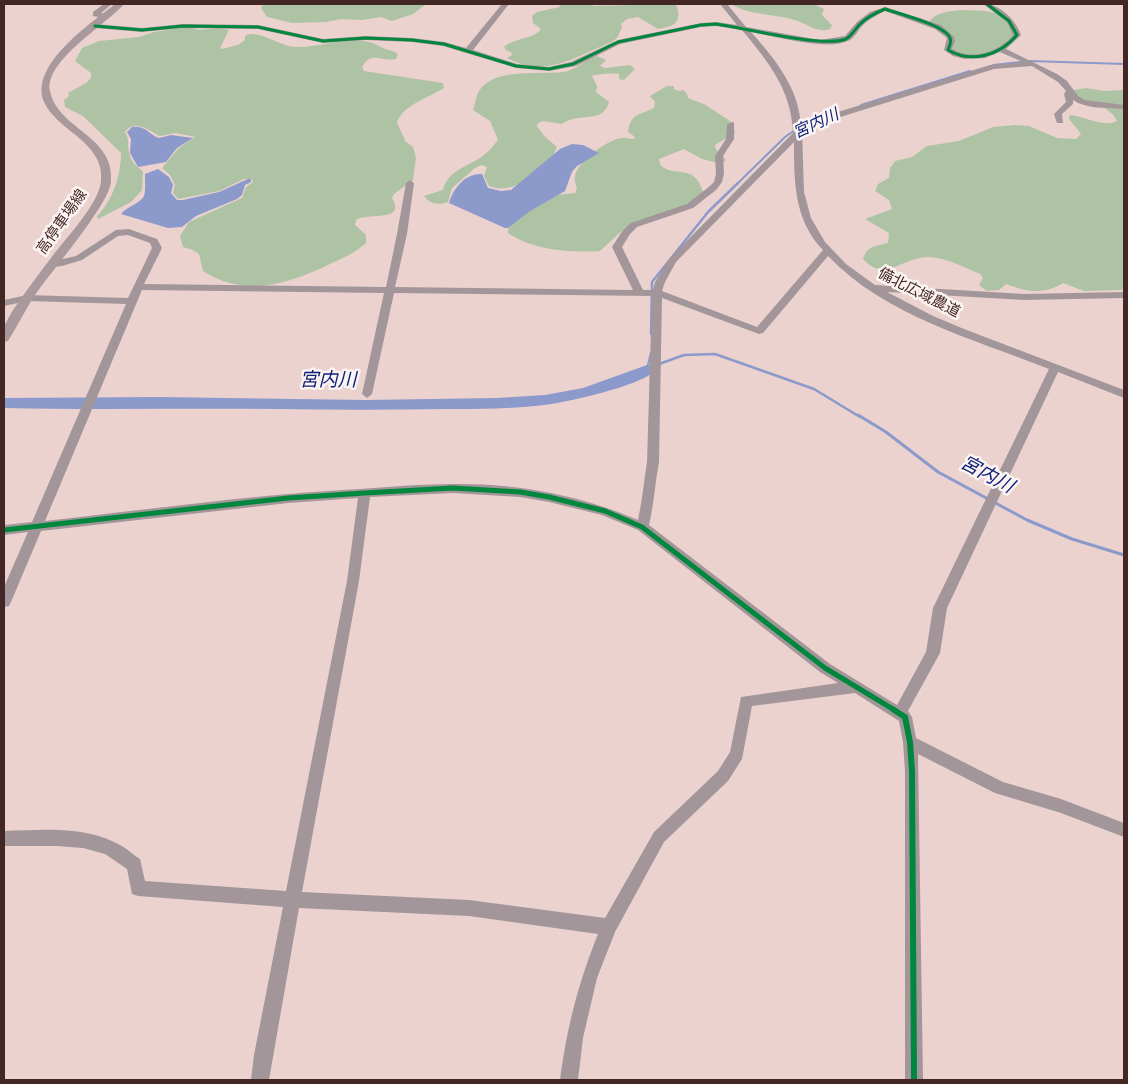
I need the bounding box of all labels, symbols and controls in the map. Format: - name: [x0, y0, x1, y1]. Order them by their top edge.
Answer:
- water label: 宮内川: [790, 105, 842, 143]
- street label: 高停車場線: [33, 186, 91, 258]
- street label: 備北広域農道: [875, 265, 963, 321]
- water label: 宮内川: [300, 370, 356, 392]
- water label: 宮内川: [956, 452, 1018, 498]

